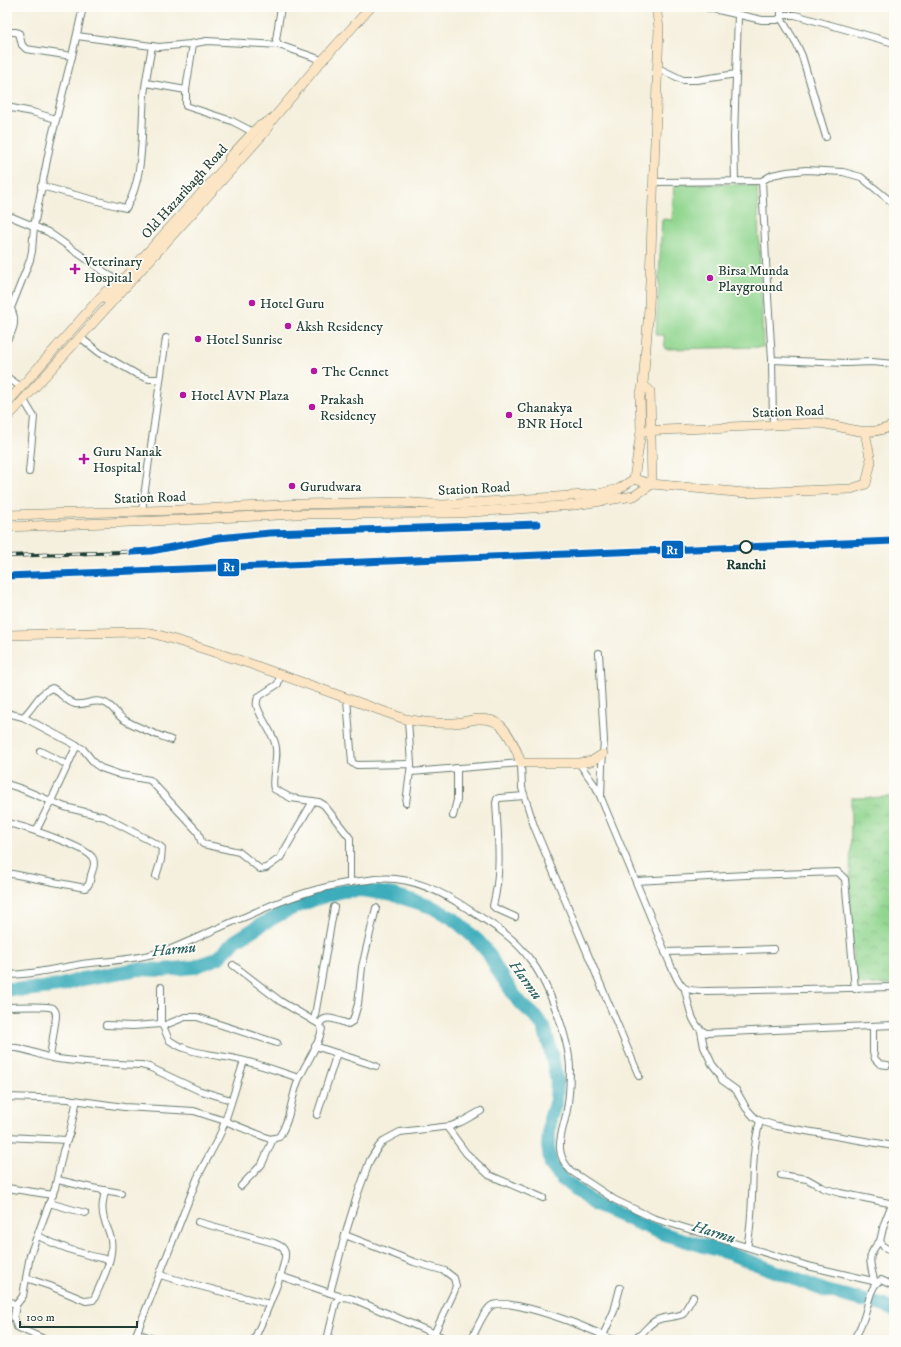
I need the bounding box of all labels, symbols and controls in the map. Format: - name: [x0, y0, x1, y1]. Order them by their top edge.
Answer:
- street label: Old Hazaribagh Road: [138, 141, 232, 243]
- place label: Veterinary Hospital: [83, 253, 142, 287]
- place label: Birsa Munda Playground: [718, 262, 789, 296]
- marker: Veterinary Hospital: [69, 263, 81, 275]
- marker: Birsa Munda Playground: [705, 273, 715, 283]
- place label: Hotel Guru: [260, 295, 325, 313]
- marker: Hotel Guru: [247, 298, 257, 308]
- place label: Aksh Residency: [296, 318, 383, 336]
- marker: Aksh Residency: [283, 321, 293, 331]
- place label: Hotel Sunrise: [206, 331, 283, 349]
- marker: Hotel Sunrise: [193, 334, 203, 344]
- place label: The Cennet: [322, 363, 389, 381]
- marker: The Cennet: [309, 366, 319, 376]
- place label: Hotel AVN Plaza: [191, 387, 289, 405]
- marker: Hotel AVN Plaza: [178, 390, 188, 400]
- place label: Prakash Residency: [320, 391, 376, 425]
- place label: Chanakya BNR Hotel: [517, 399, 583, 433]
- marker: Prakash Residency: [307, 402, 317, 412]
- street label: Station Road: [752, 402, 824, 422]
- marker: Chanakya BNR Hotel: [504, 410, 514, 420]
- place label: Guru Nanak Hospital: [93, 443, 162, 477]
- marker: Guru Nanak Hospital: [78, 453, 90, 465]
- place label: Gurudwara: [300, 478, 362, 496]
- street label: Station Road: [438, 478, 510, 500]
- marker: Gurudwara: [287, 481, 297, 491]
- street label: Station Road: [114, 488, 186, 508]
- line badge: R1: [661, 540, 684, 559]
- marker: Ranchi: [739, 540, 753, 554]
- text: R1: [666, 544, 678, 558]
- place label: Ranchi: [726, 556, 766, 574]
- line badge: R1: [217, 558, 240, 577]
- text: R1: [223, 561, 235, 575]
- water label: Harmu: [150, 938, 197, 961]
- water label: Harmu: [504, 956, 546, 1004]
- water label: Harmu: [689, 1217, 738, 1248]
- scale bar: [20, 1303, 137, 1329]
- text: 100 m: [26, 1310, 55, 1325]

